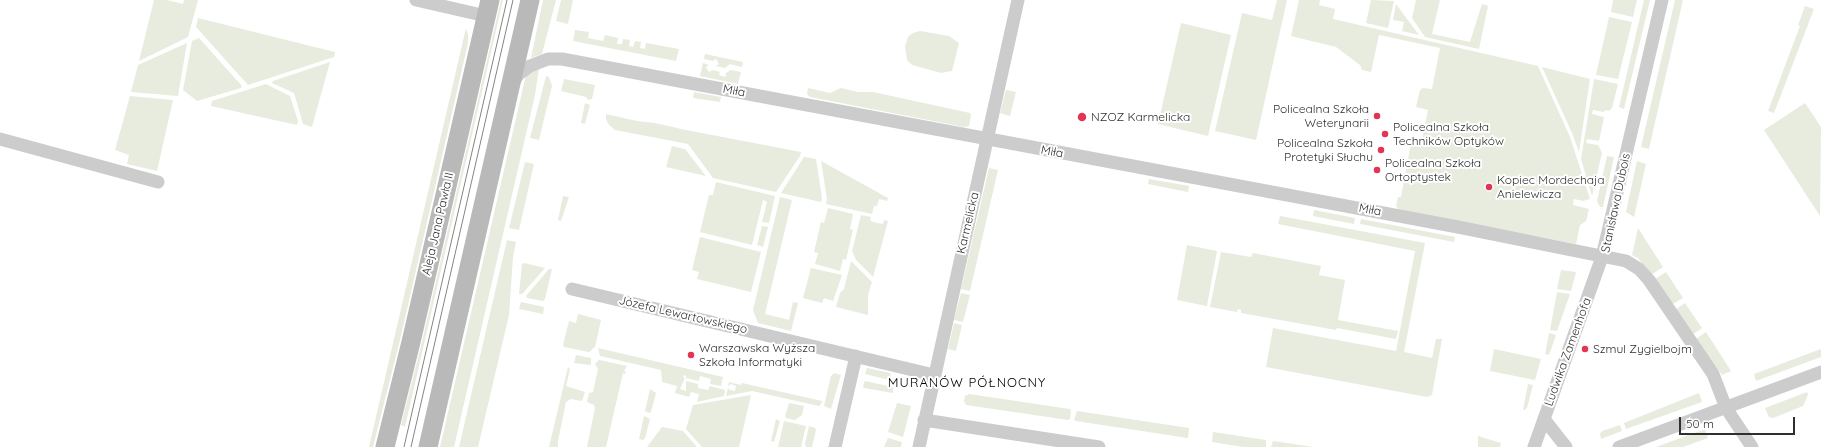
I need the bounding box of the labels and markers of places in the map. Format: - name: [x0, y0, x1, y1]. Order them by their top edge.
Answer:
- place label: Policealna Szkoła Weterynarii: [1273, 102, 1369, 130]
- place label: NZOZ Karmelicka: [1091, 110, 1190, 124]
- marker: NZOZ Karmelicka: [1076, 111, 1088, 123]
- marker: Policealna Szkoła Weterynarii: [1372, 111, 1382, 121]
- place label: Policealna Szkoła Techników Optyków: [1393, 120, 1504, 148]
- marker: Policealna Szkoła Techników Optyków: [1380, 129, 1390, 139]
- place label: Policealna Szkoła Protetyki Słuchu: [1277, 136, 1373, 164]
- marker: Policealna Szkoła Protetyki Słuchu: [1376, 145, 1386, 155]
- place label: Policealna Szkoła Ortoptystek: [1385, 156, 1481, 184]
- marker: Policealna Szkoła Ortoptystek: [1372, 165, 1382, 175]
- place label: Kopiec Mordechaja Anielewicza: [1497, 173, 1605, 201]
- marker: Kopiec Mordechaja Anielewicza: [1484, 182, 1494, 192]
- place label: Warszawska Wyższa Szkoła Informatyki: [699, 341, 815, 369]
- place label: Szmul Zygielbojm: [1593, 342, 1692, 356]
- marker: Szmul Zygielbojm: [1580, 344, 1590, 354]
- marker: Warszawska Wyższa Szkoła Informatyki: [686, 350, 696, 360]

